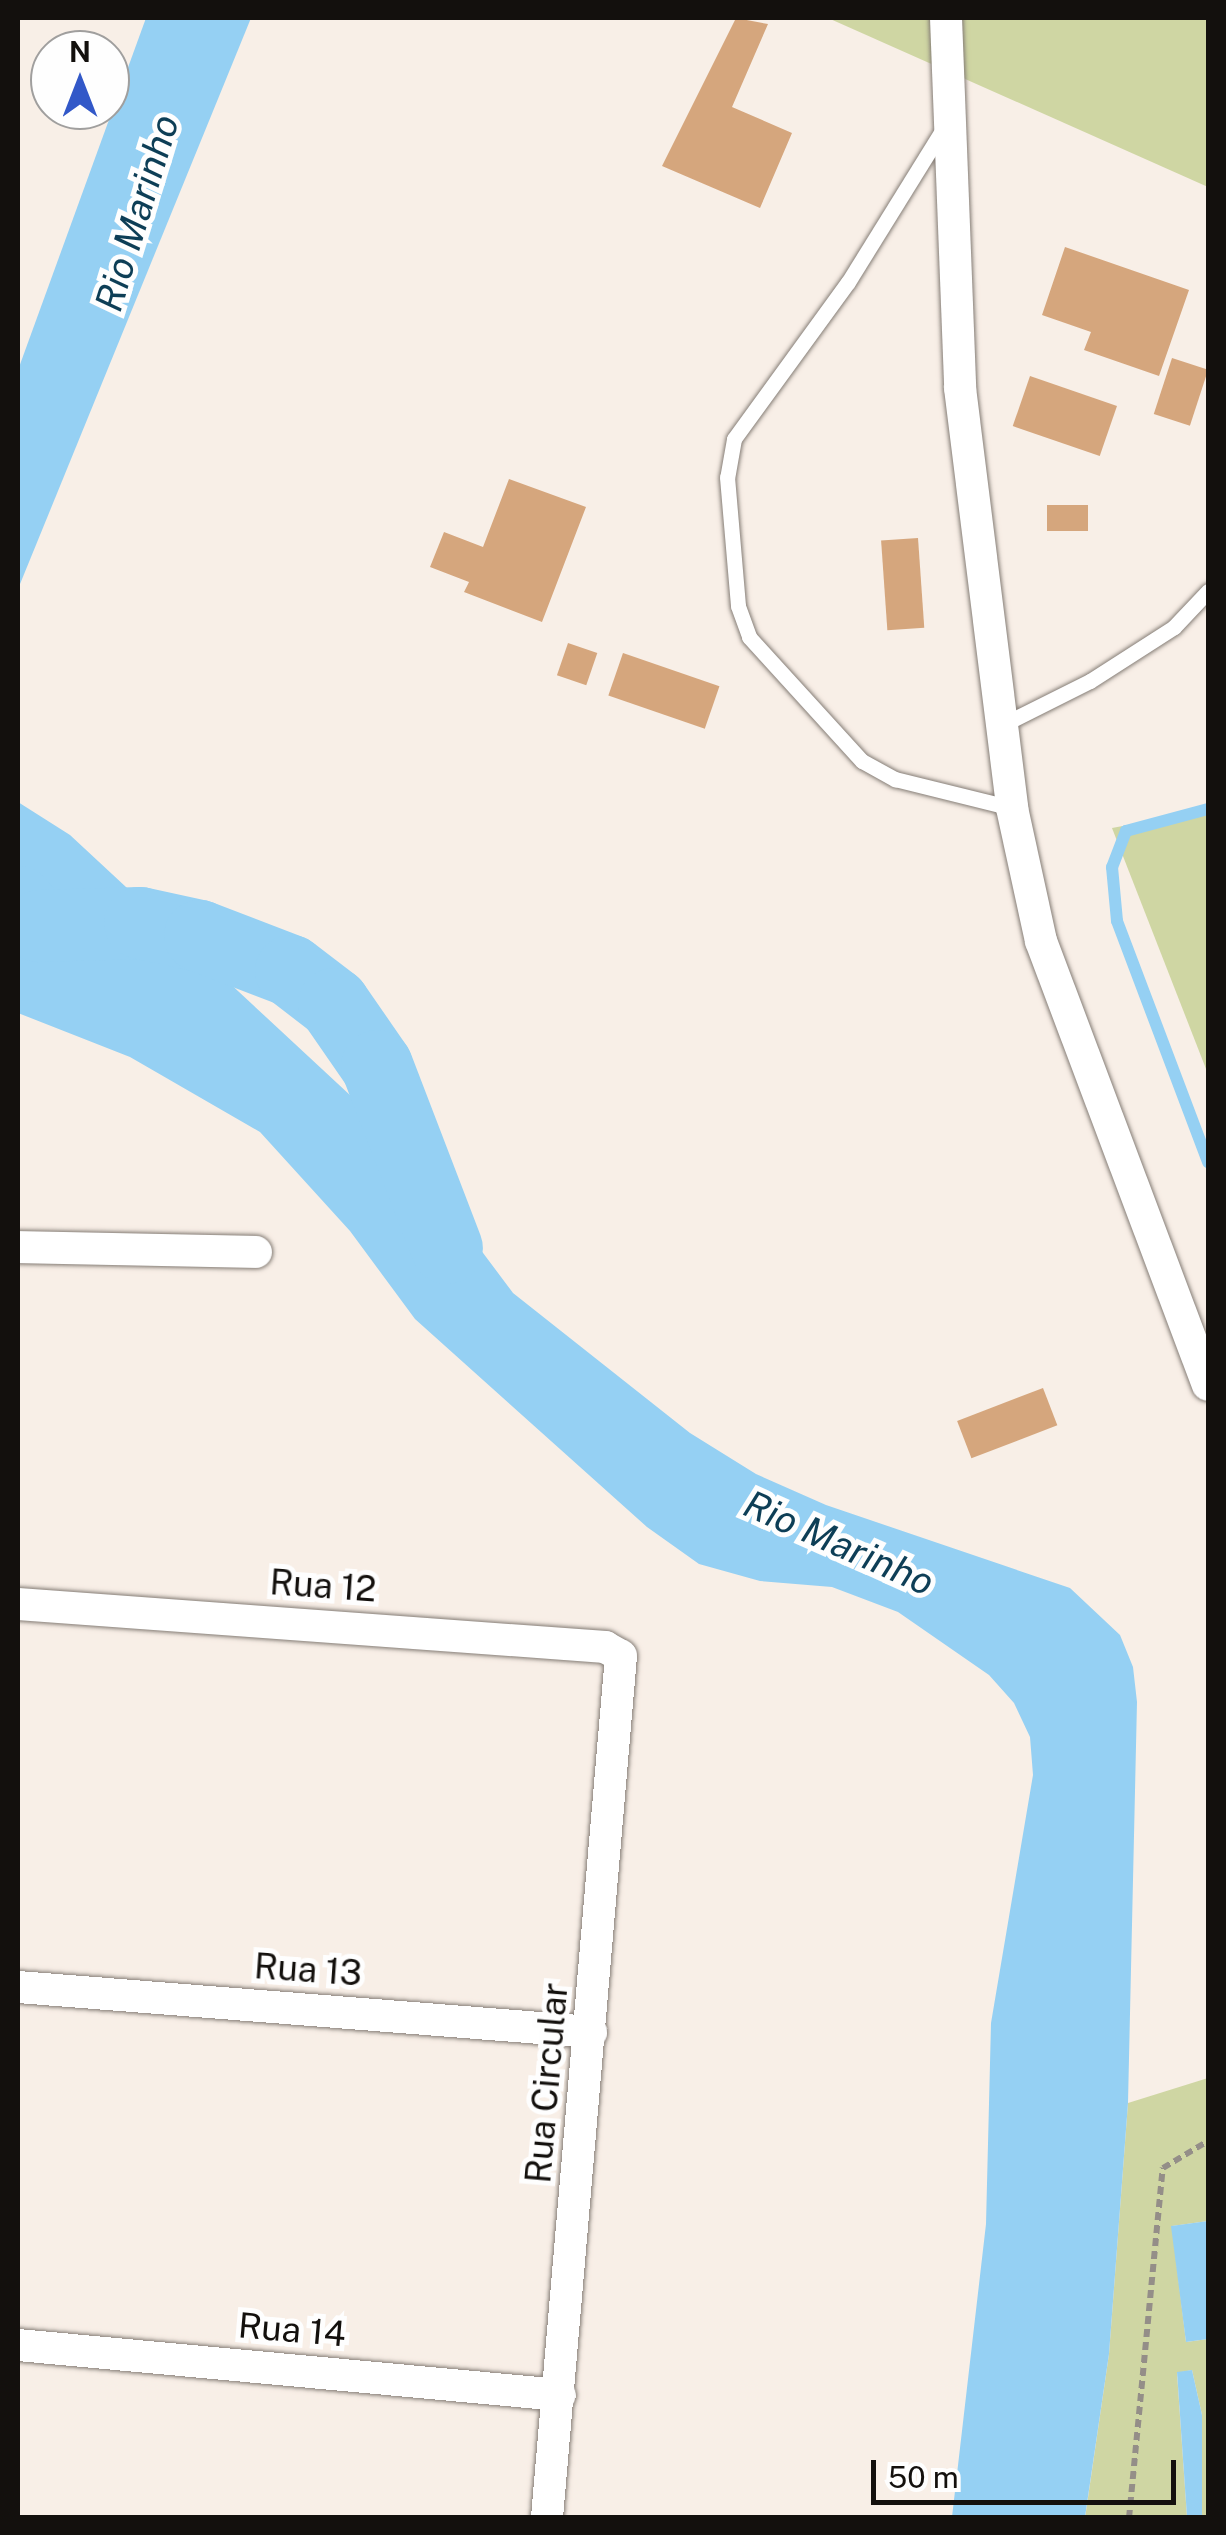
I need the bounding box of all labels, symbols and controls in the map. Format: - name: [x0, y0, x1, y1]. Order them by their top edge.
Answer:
- north arrow: [30, 30, 130, 130]
- text: N: [69, 35, 91, 68]
- water label: Rio Marinho: [85, 109, 189, 317]
- water label: Rio Marinho: [737, 1481, 941, 1605]
- street label: Rua 12: [268, 1561, 378, 1611]
- street label: Rua 13: [253, 1945, 363, 1995]
- street label: Rua Circular: [517, 1981, 577, 2185]
- street label: Rua 14: [236, 2304, 348, 2356]
- scale bar: [876, 2440, 1181, 2502]
- text: 50 m: [888, 2459, 959, 2495]

